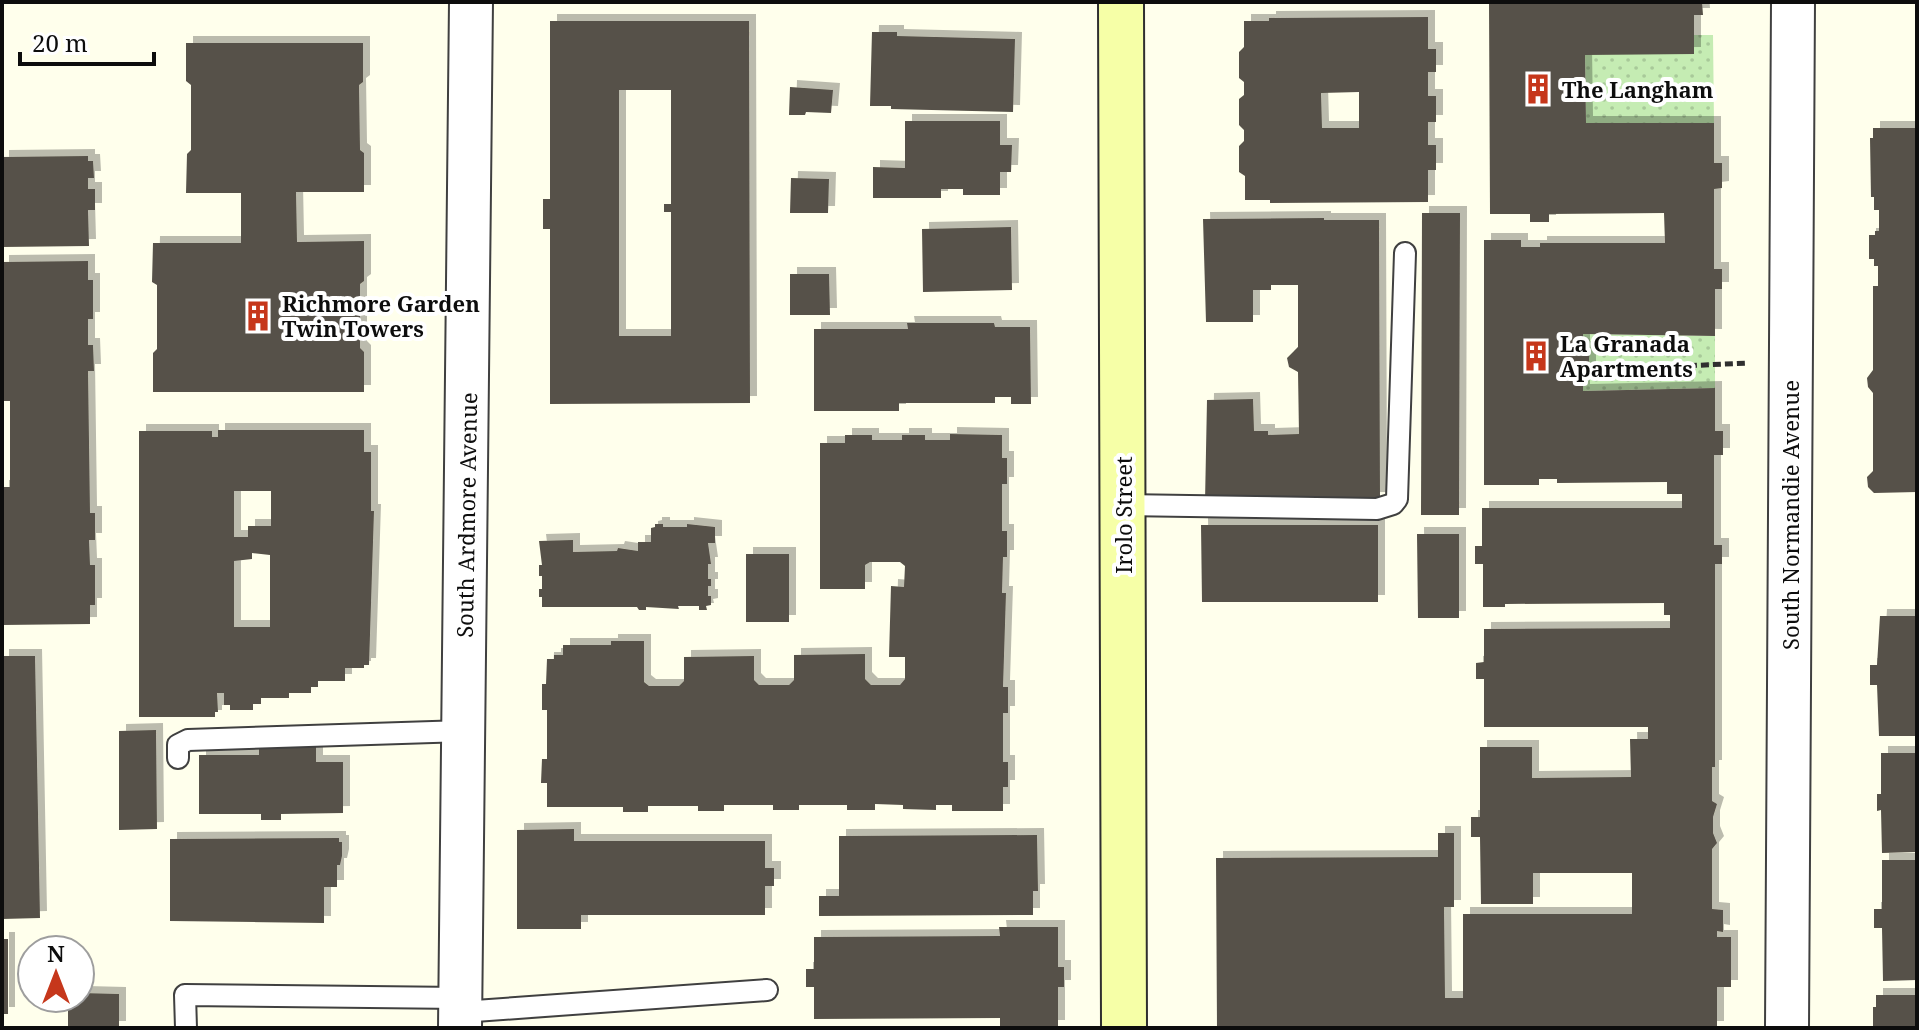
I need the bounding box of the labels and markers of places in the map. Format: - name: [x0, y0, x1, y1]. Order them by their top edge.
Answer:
- building icon: The Langham: [1521, 72, 1555, 106]
- place label: The Langham: [1562, 74, 1714, 104]
- place label: Richmore Garden Twin Towers: [282, 288, 480, 343]
- building icon: Richmore Garden Twin Towers: [241, 299, 275, 333]
- place label: La Granada Apartments: [1560, 328, 1693, 383]
- building icon: La Granada Apartments: [1519, 339, 1553, 373]

